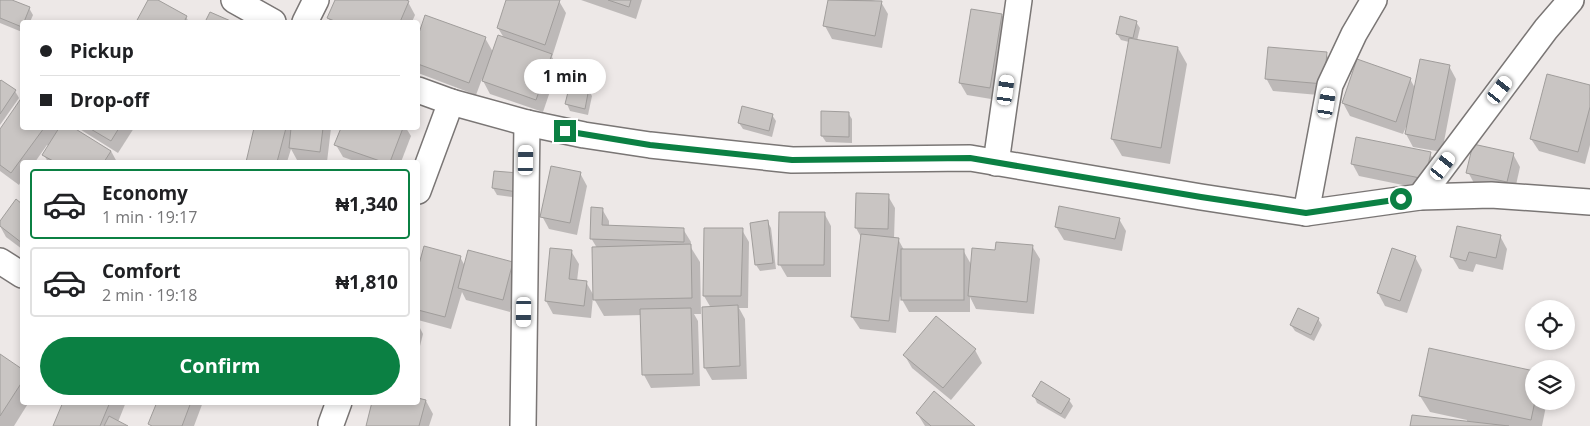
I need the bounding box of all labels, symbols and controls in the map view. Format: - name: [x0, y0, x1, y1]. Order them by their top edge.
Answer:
- text: Pickup: [70, 38, 134, 64]
- callout: 1 min: [524, 58, 606, 94]
- text: 1 min: [543, 65, 587, 87]
- car: [996, 74, 1015, 106]
- car: [1484, 74, 1515, 106]
- text: Drop-off: [70, 87, 149, 113]
- car: [1317, 87, 1336, 119]
- route end: [554, 120, 576, 142]
- car: [518, 145, 533, 175]
- car: [1427, 150, 1458, 182]
- text: Economy: [102, 180, 188, 206]
- icon: car: [42, 182, 87, 227]
- route start: [1390, 188, 1412, 210]
- text: ₦1,340: [335, 191, 398, 217]
- text: 1 min · 19:17: [102, 206, 197, 228]
- text: Comfort: [102, 258, 181, 284]
- icon: car: [42, 260, 87, 305]
- text: ₦1,810: [335, 269, 398, 295]
- text: 2 min · 19:18: [102, 284, 197, 306]
- car: [516, 297, 531, 327]
- map controls: [1525, 300, 1575, 410]
- button: locate: [1525, 300, 1575, 350]
- button: Confirm: [40, 337, 400, 395]
- button: layers: [1525, 360, 1575, 410]

